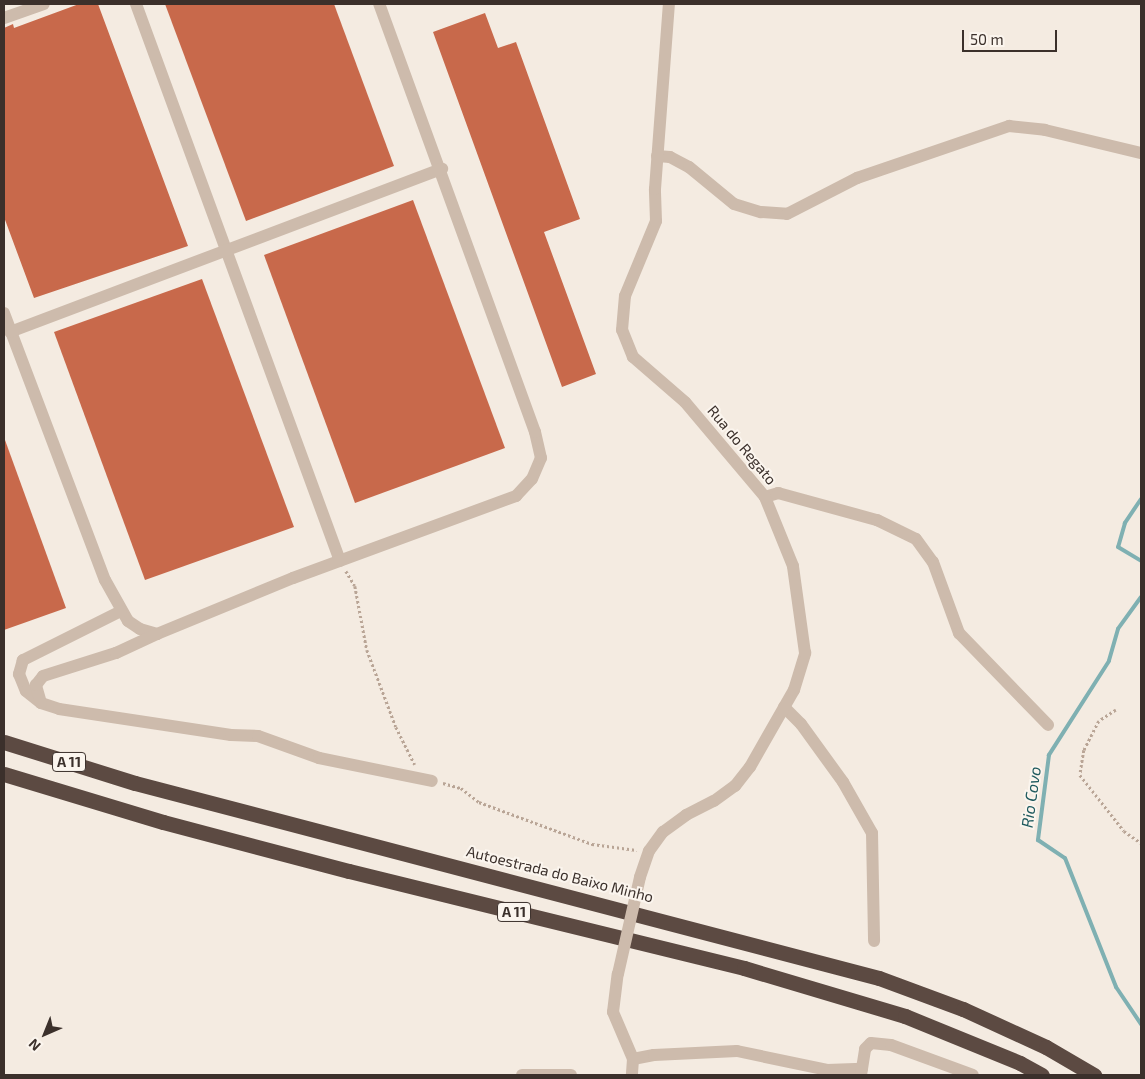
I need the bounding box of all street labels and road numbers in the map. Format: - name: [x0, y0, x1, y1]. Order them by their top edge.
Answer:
- street label: Rua do Regato: [704, 402, 780, 488]
- road number: A 11: [52, 750, 86, 774]
- street label: Autoestrada do Baixo Minho: [465, 842, 655, 906]
- road number: A 11: [496, 900, 532, 924]

